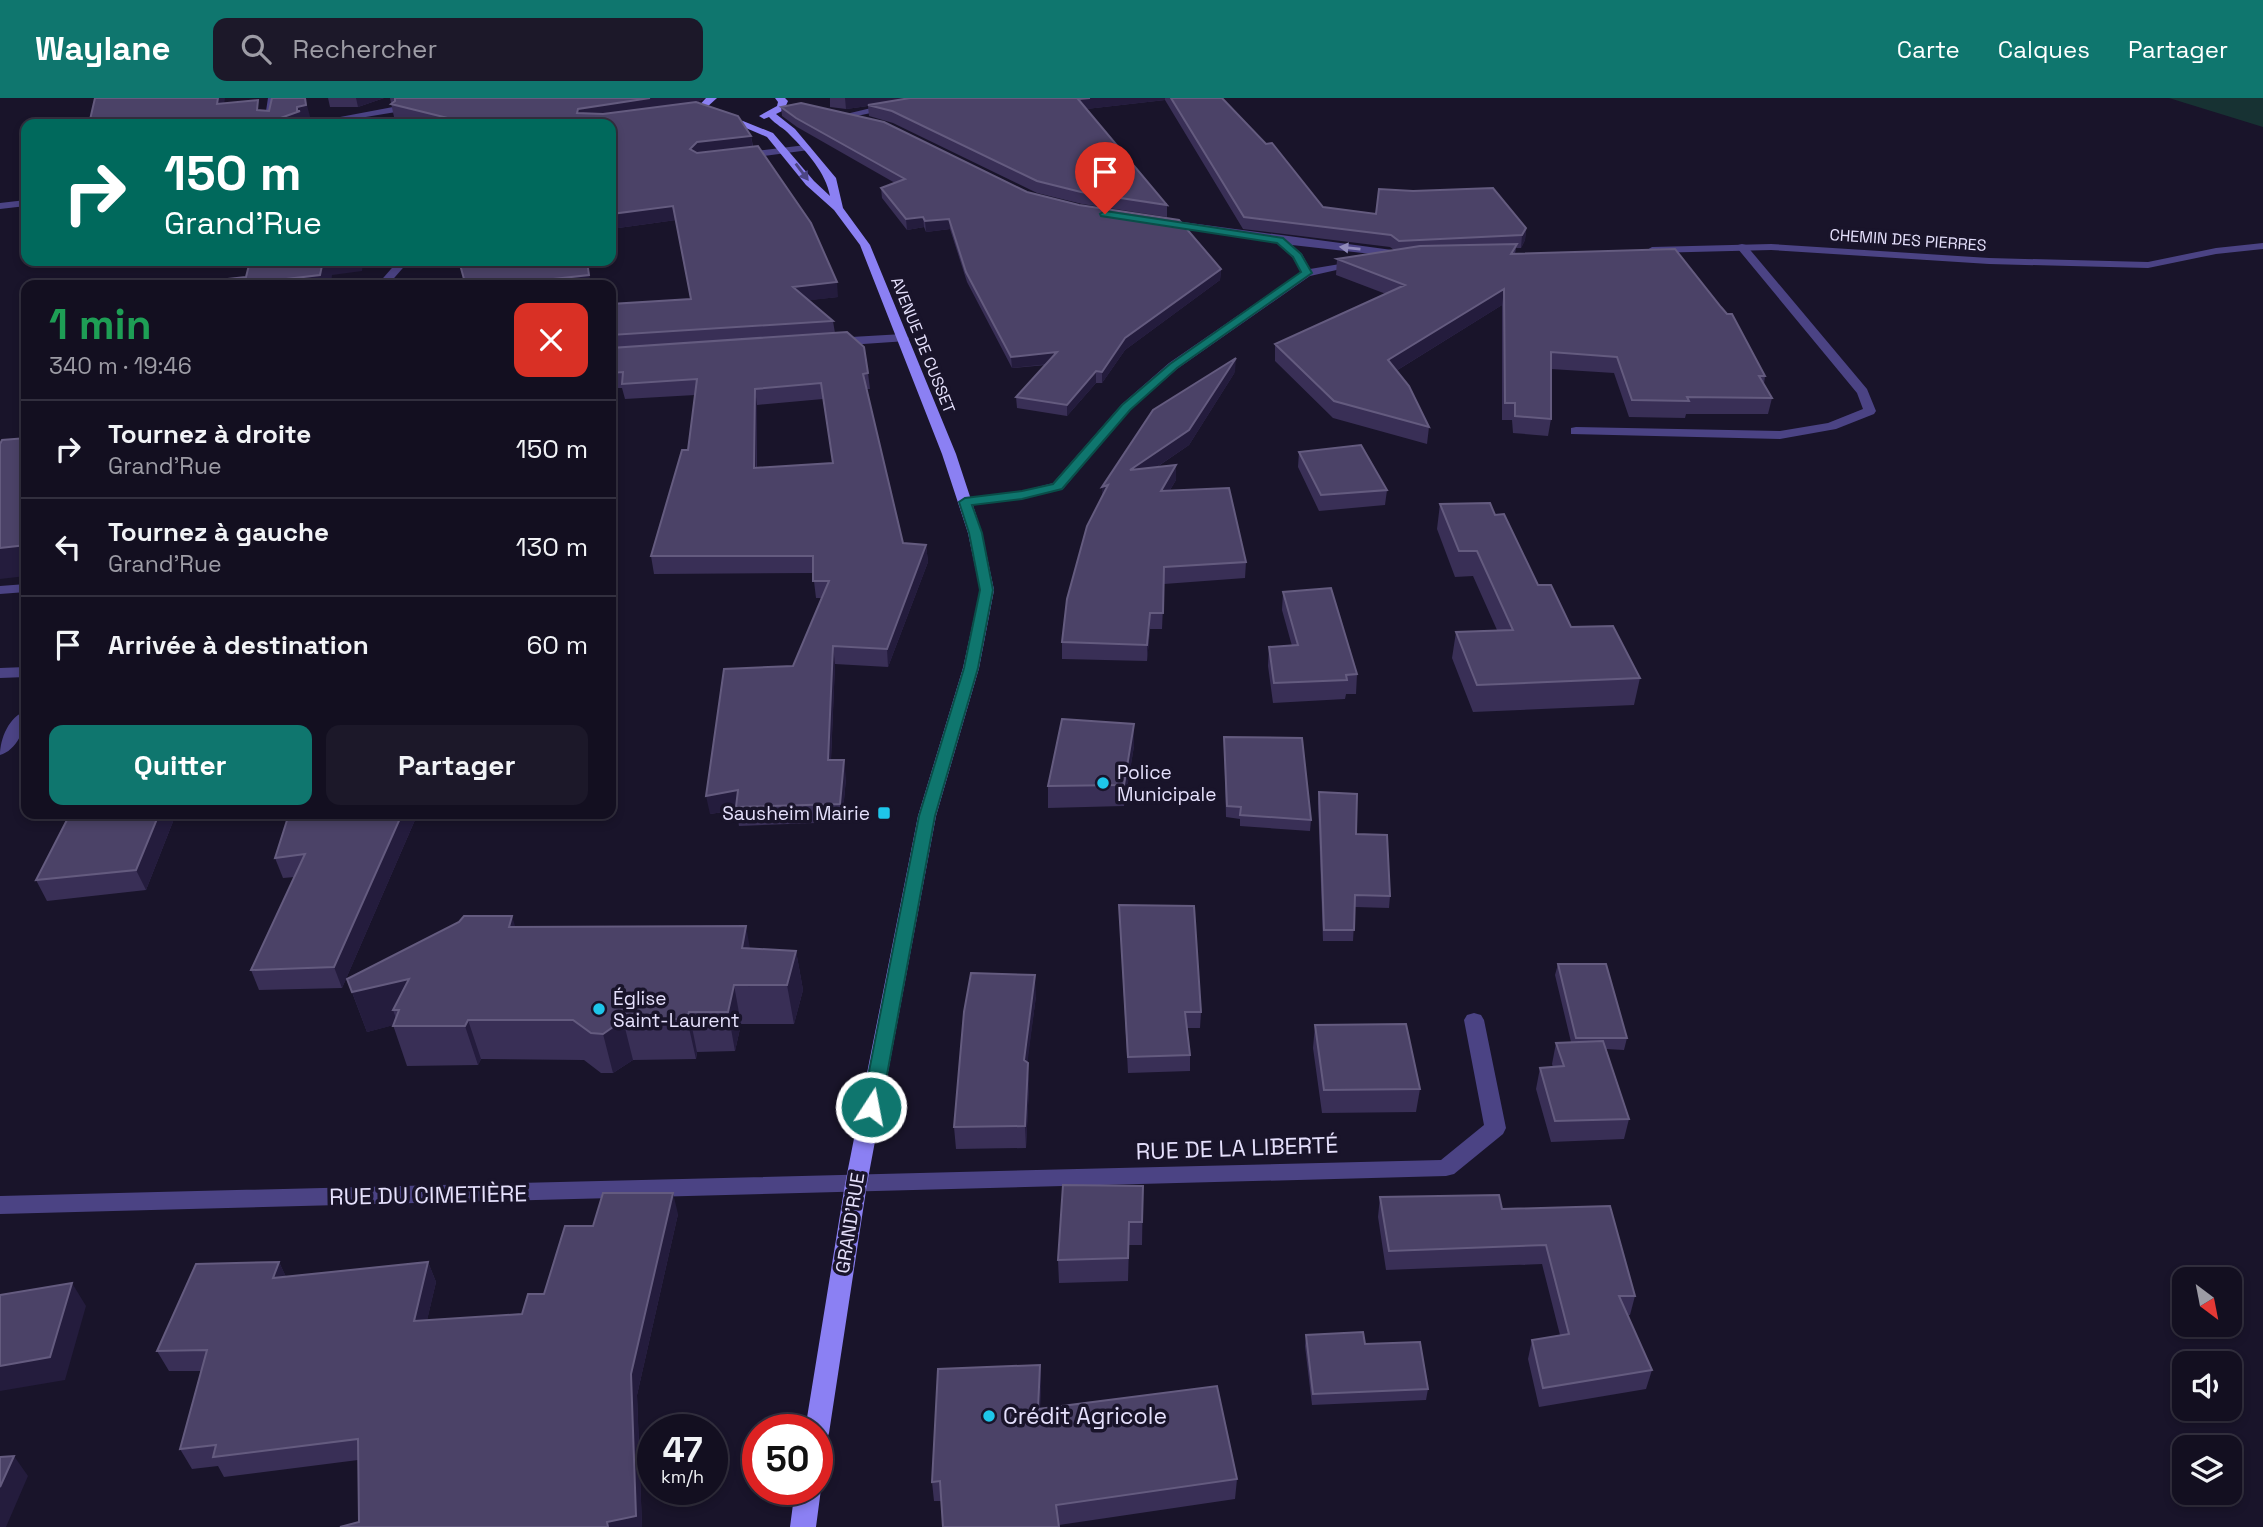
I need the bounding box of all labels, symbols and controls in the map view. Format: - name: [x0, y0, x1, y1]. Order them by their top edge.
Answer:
- search box: [213, 18, 703, 81]
- text: Waylane: [35, 28, 171, 70]
- icon: search: [237, 30, 275, 68]
- text: Rechercher: [293, 32, 437, 66]
- text: Carte: [1897, 34, 1960, 65]
- text: Calques: [1998, 34, 2090, 65]
- text: Partager: [2128, 34, 2228, 65]
- text: 150 m: [164, 142, 302, 204]
- pin: [1075, 142, 1135, 214]
- icon: right: [49, 147, 140, 238]
- icon: arrive: [1086, 153, 1124, 191]
- one-way arrow: [795, 163, 809, 181]
- text: Grand'Rue: [164, 203, 322, 243]
- street label: CHEMIN DES PIERRES: [1829, 224, 1987, 256]
- one-way arrow: [1339, 242, 1361, 253]
- street label: AVENUE DE CUSSET: [886, 274, 960, 416]
- text: 1 min: [49, 298, 152, 351]
- button: close: [514, 303, 588, 377]
- text: 340 m · 19:46: [49, 351, 192, 381]
- text: Tournez à droite: [108, 417, 311, 451]
- icon: right: [49, 430, 87, 468]
- text: 150 m: [516, 432, 588, 466]
- text: Grand'Rue: [108, 451, 222, 481]
- text: Tournez à gauche: [108, 515, 329, 549]
- icon: left: [49, 528, 87, 566]
- text: 130 m: [516, 530, 588, 564]
- text: Grand'Rue: [108, 549, 222, 579]
- icon: arrive: [49, 626, 87, 664]
- text: Arrivée à destination: [108, 628, 369, 662]
- text: 60 m: [526, 628, 588, 662]
- button: Quitter: [49, 725, 312, 805]
- button: Partager: [326, 725, 588, 805]
- place label: Police Municipale: [1117, 760, 1216, 807]
- marker: Police Municipale: [1095, 775, 1111, 791]
- place label: Sausheim Mairie: [722, 801, 870, 826]
- marker: Sausheim Mairie: [876, 805, 892, 821]
- place label: Église Saint-Laurent: [613, 986, 740, 1033]
- marker: Église Saint-Laurent: [591, 1001, 607, 1017]
- position arrow: [834, 1070, 908, 1144]
- street label: RUE DE LA LIBERTÉ: [1135, 1129, 1339, 1167]
- street label: GRAND'RUE: [830, 1171, 870, 1275]
- street label: RUE DU CIMETIÈRE: [329, 1178, 527, 1212]
- north arrow: [2172, 1267, 2242, 1337]
- map controls: [2172, 1267, 2242, 1505]
- button: sound: [2172, 1351, 2242, 1421]
- place label: Crédit Agricole: [1003, 1401, 1167, 1431]
- marker: Crédit Agricole: [981, 1408, 997, 1424]
- speed limit sign: 50: [742, 1414, 833, 1505]
- text: 47: [662, 1428, 703, 1472]
- button: layers: [2172, 1435, 2242, 1505]
- text: km/h: [661, 1465, 704, 1488]

